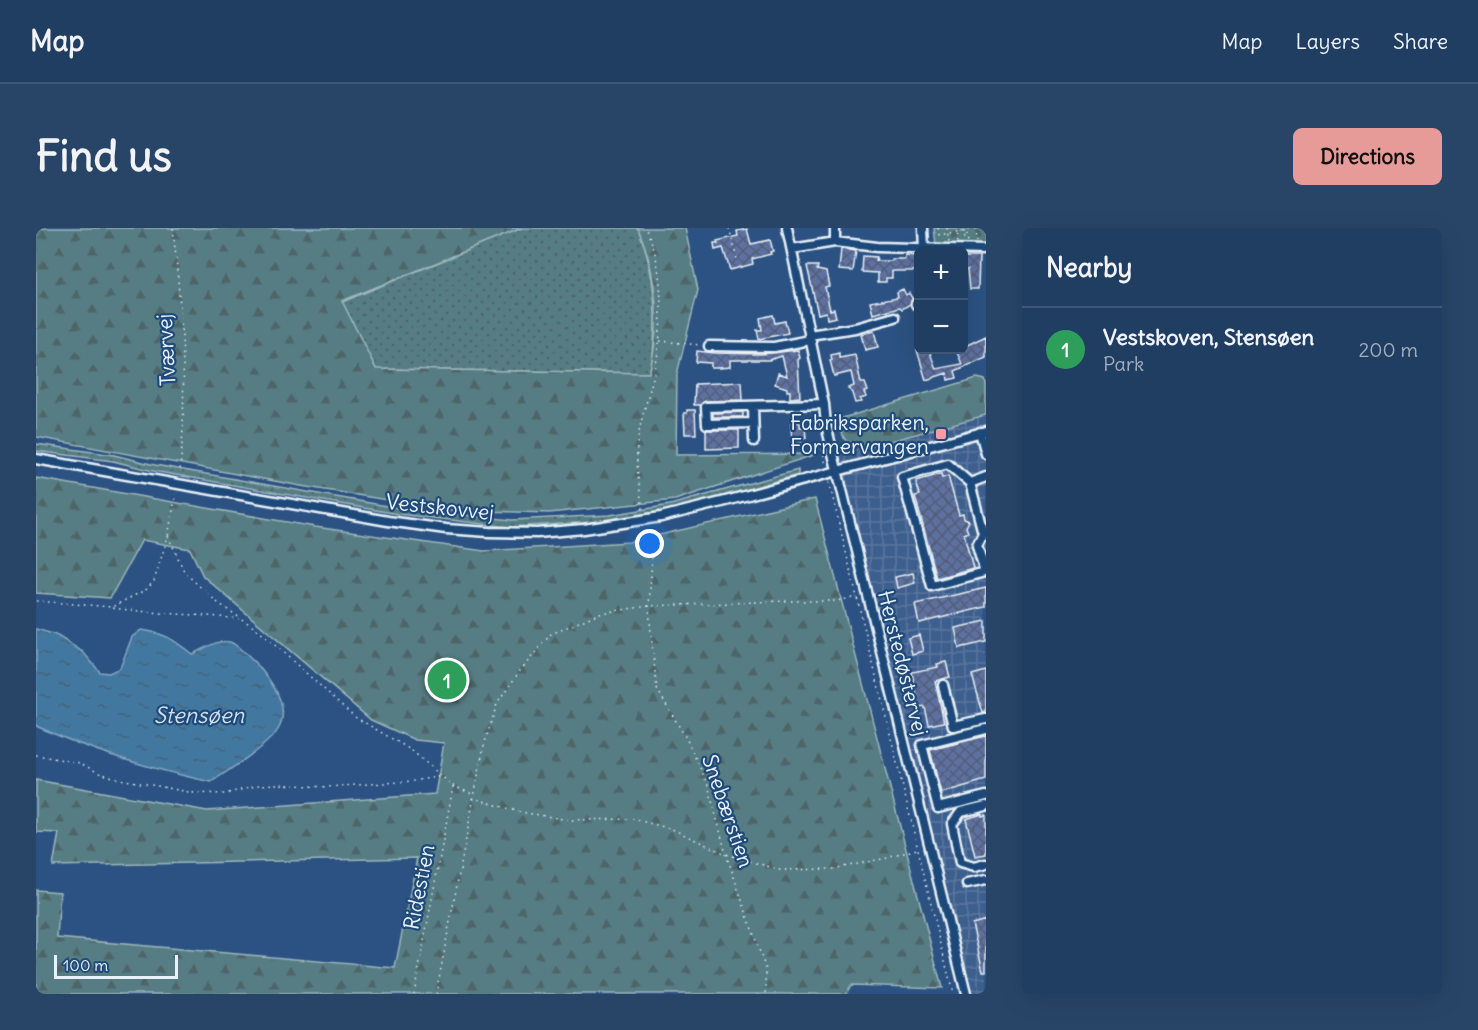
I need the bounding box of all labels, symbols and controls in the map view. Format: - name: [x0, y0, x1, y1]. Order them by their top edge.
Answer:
- text: Map: [30, 23, 84, 59]
- text: Map: [1222, 28, 1262, 55]
- text: Layers: [1295, 28, 1360, 55]
- text: Share: [1393, 28, 1448, 55]
- button: Directions: [1293, 128, 1442, 185]
- text: Find us: [36, 130, 172, 182]
- map controls: [914, 246, 968, 354]
- button: +: [914, 246, 968, 300]
- text: Nearby: [1046, 251, 1132, 284]
- button: −: [914, 300, 968, 354]
- street label: Tværvej: [151, 313, 181, 387]
- text: Vestskoven, Stensøen: [1103, 323, 1314, 351]
- text: 1: [1062, 337, 1069, 362]
- text: 200 m: [1358, 337, 1418, 362]
- text: Park: [1103, 351, 1144, 376]
- place label: Fabriksparken, Formervangen: [790, 409, 929, 460]
- marker: Fabriksparken, Formervangen: [934, 427, 948, 441]
- street label: Vestskovvej: [385, 488, 495, 526]
- your location: [635, 529, 664, 558]
- street label: Herstedøstervej: [872, 587, 934, 739]
- pin: 1: [428, 658, 466, 702]
- water label: Stensøen: [154, 701, 246, 729]
- street label: Snebærstien: [696, 751, 760, 871]
- street label: Ridestien: [398, 842, 440, 932]
- scale bar: [54, 952, 178, 980]
- text: 100 m: [63, 955, 108, 975]

